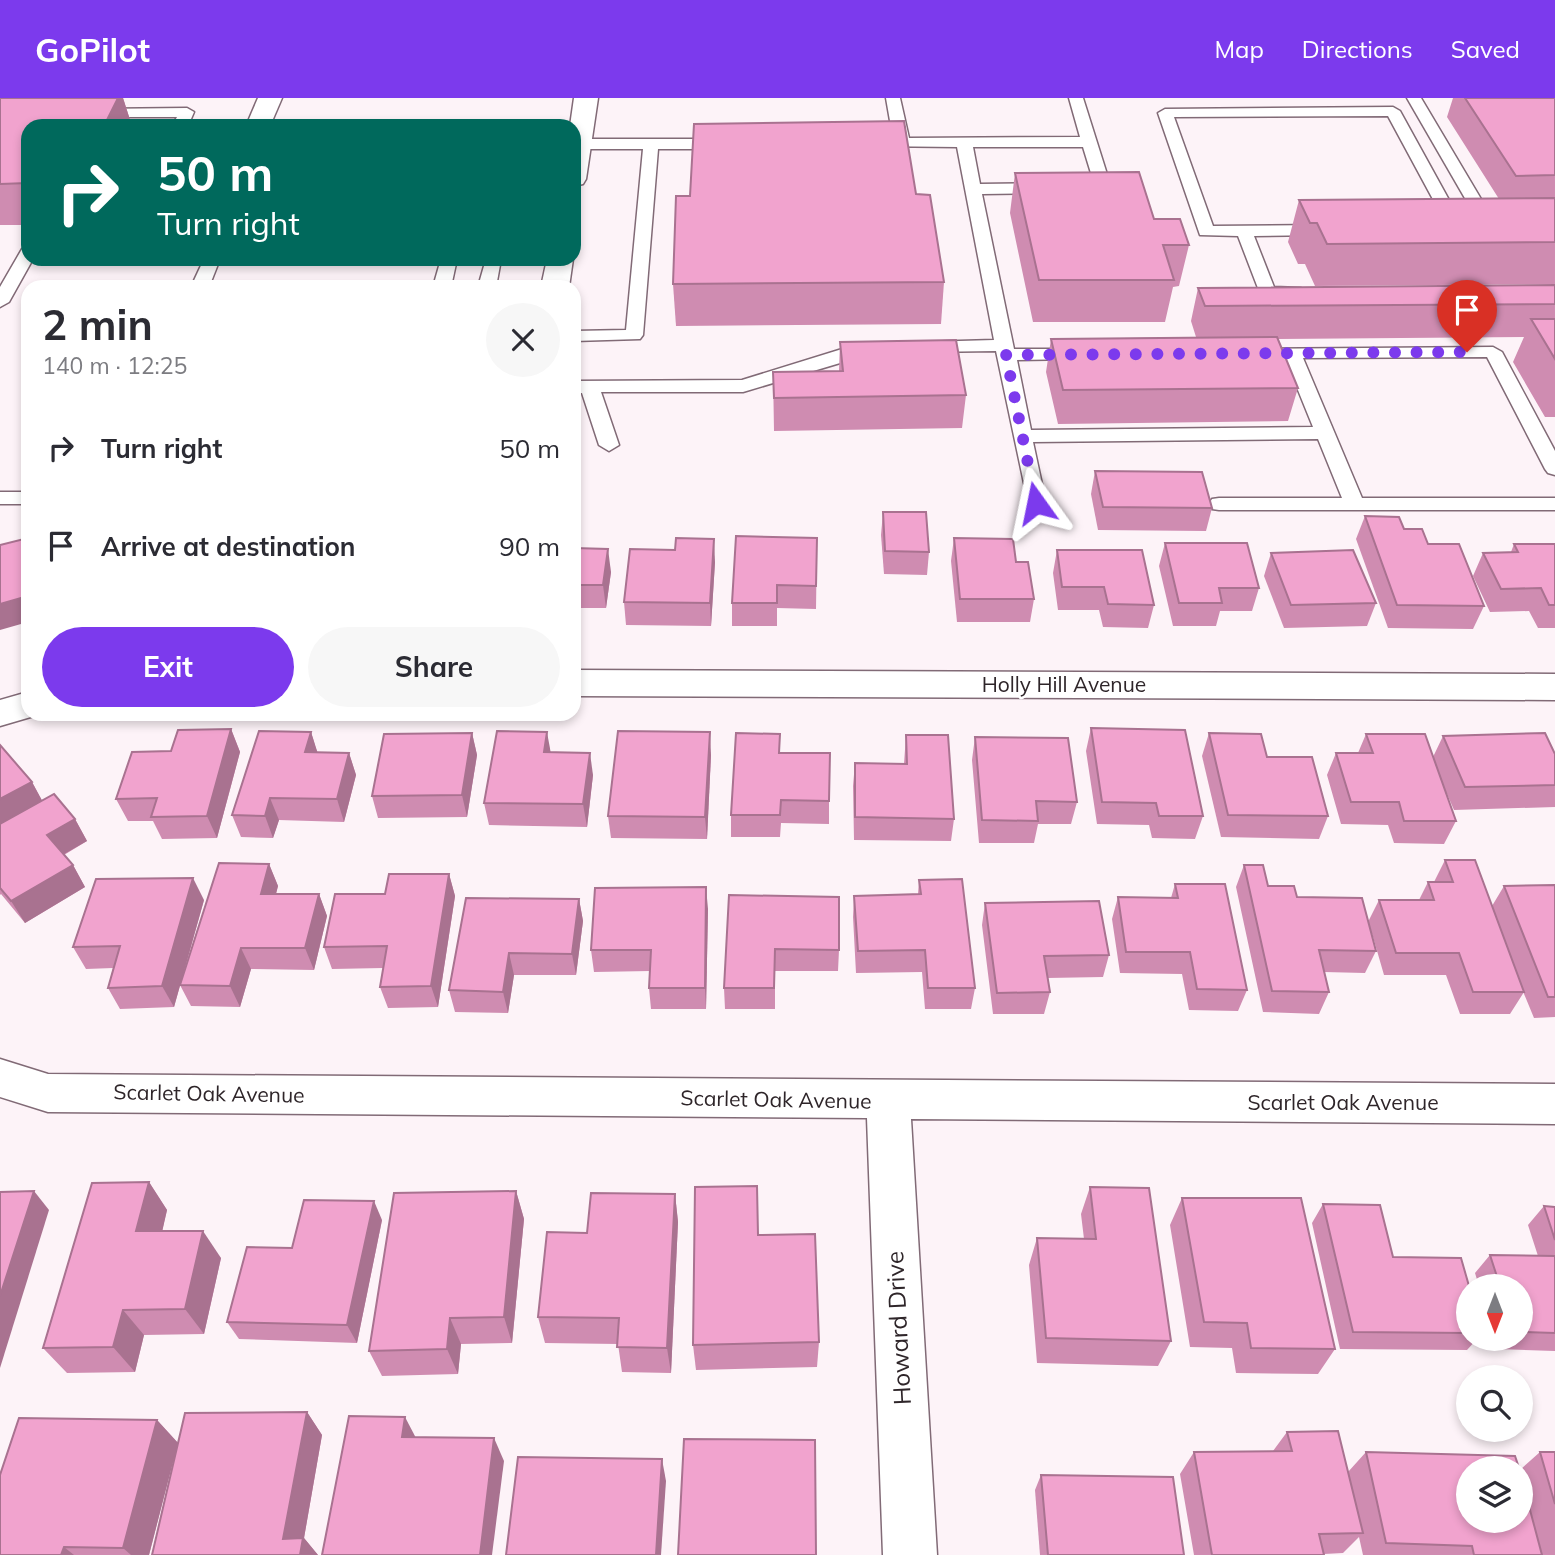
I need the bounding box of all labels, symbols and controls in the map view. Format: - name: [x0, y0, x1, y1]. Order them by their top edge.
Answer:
- text: GoPilot: [35, 29, 150, 70]
- text: Map: [1214, 34, 1264, 64]
- text: Directions: [1302, 34, 1413, 64]
- text: Saved: [1451, 34, 1520, 64]
- text: 50 m: [157, 142, 273, 203]
- icon: right: [42, 147, 133, 238]
- text: Turn right: [157, 203, 300, 243]
- pin: [1437, 280, 1497, 352]
- icon: arrive: [1448, 291, 1486, 329]
- text: 2 min: [42, 298, 153, 351]
- button: close: [486, 303, 560, 377]
- text: 140 m · 12:25: [42, 351, 187, 380]
- icon: right: [42, 429, 80, 467]
- text: Turn right: [101, 432, 222, 465]
- text: 50 m: [499, 432, 560, 465]
- position arrow: [999, 466, 1073, 540]
- icon: arrive: [42, 527, 80, 565]
- text: Arrive at destination: [101, 530, 356, 563]
- text: 90 m: [499, 530, 560, 563]
- button: Exit: [42, 627, 294, 707]
- button: Share: [308, 627, 560, 707]
- street label: Holly Hill Avenue: [982, 671, 1146, 697]
- street label: Scarlet Oak Avenue: [113, 1078, 305, 1108]
- street label: Scarlet Oak Avenue: [680, 1084, 872, 1114]
- street label: Scarlet Oak Avenue: [1247, 1089, 1439, 1115]
- street label: Howard Drive: [879, 1250, 917, 1406]
- north arrow: [1456, 1274, 1533, 1351]
- map controls: [1456, 1274, 1533, 1533]
- button: search: [1456, 1365, 1533, 1442]
- button: layers: [1456, 1456, 1533, 1533]

